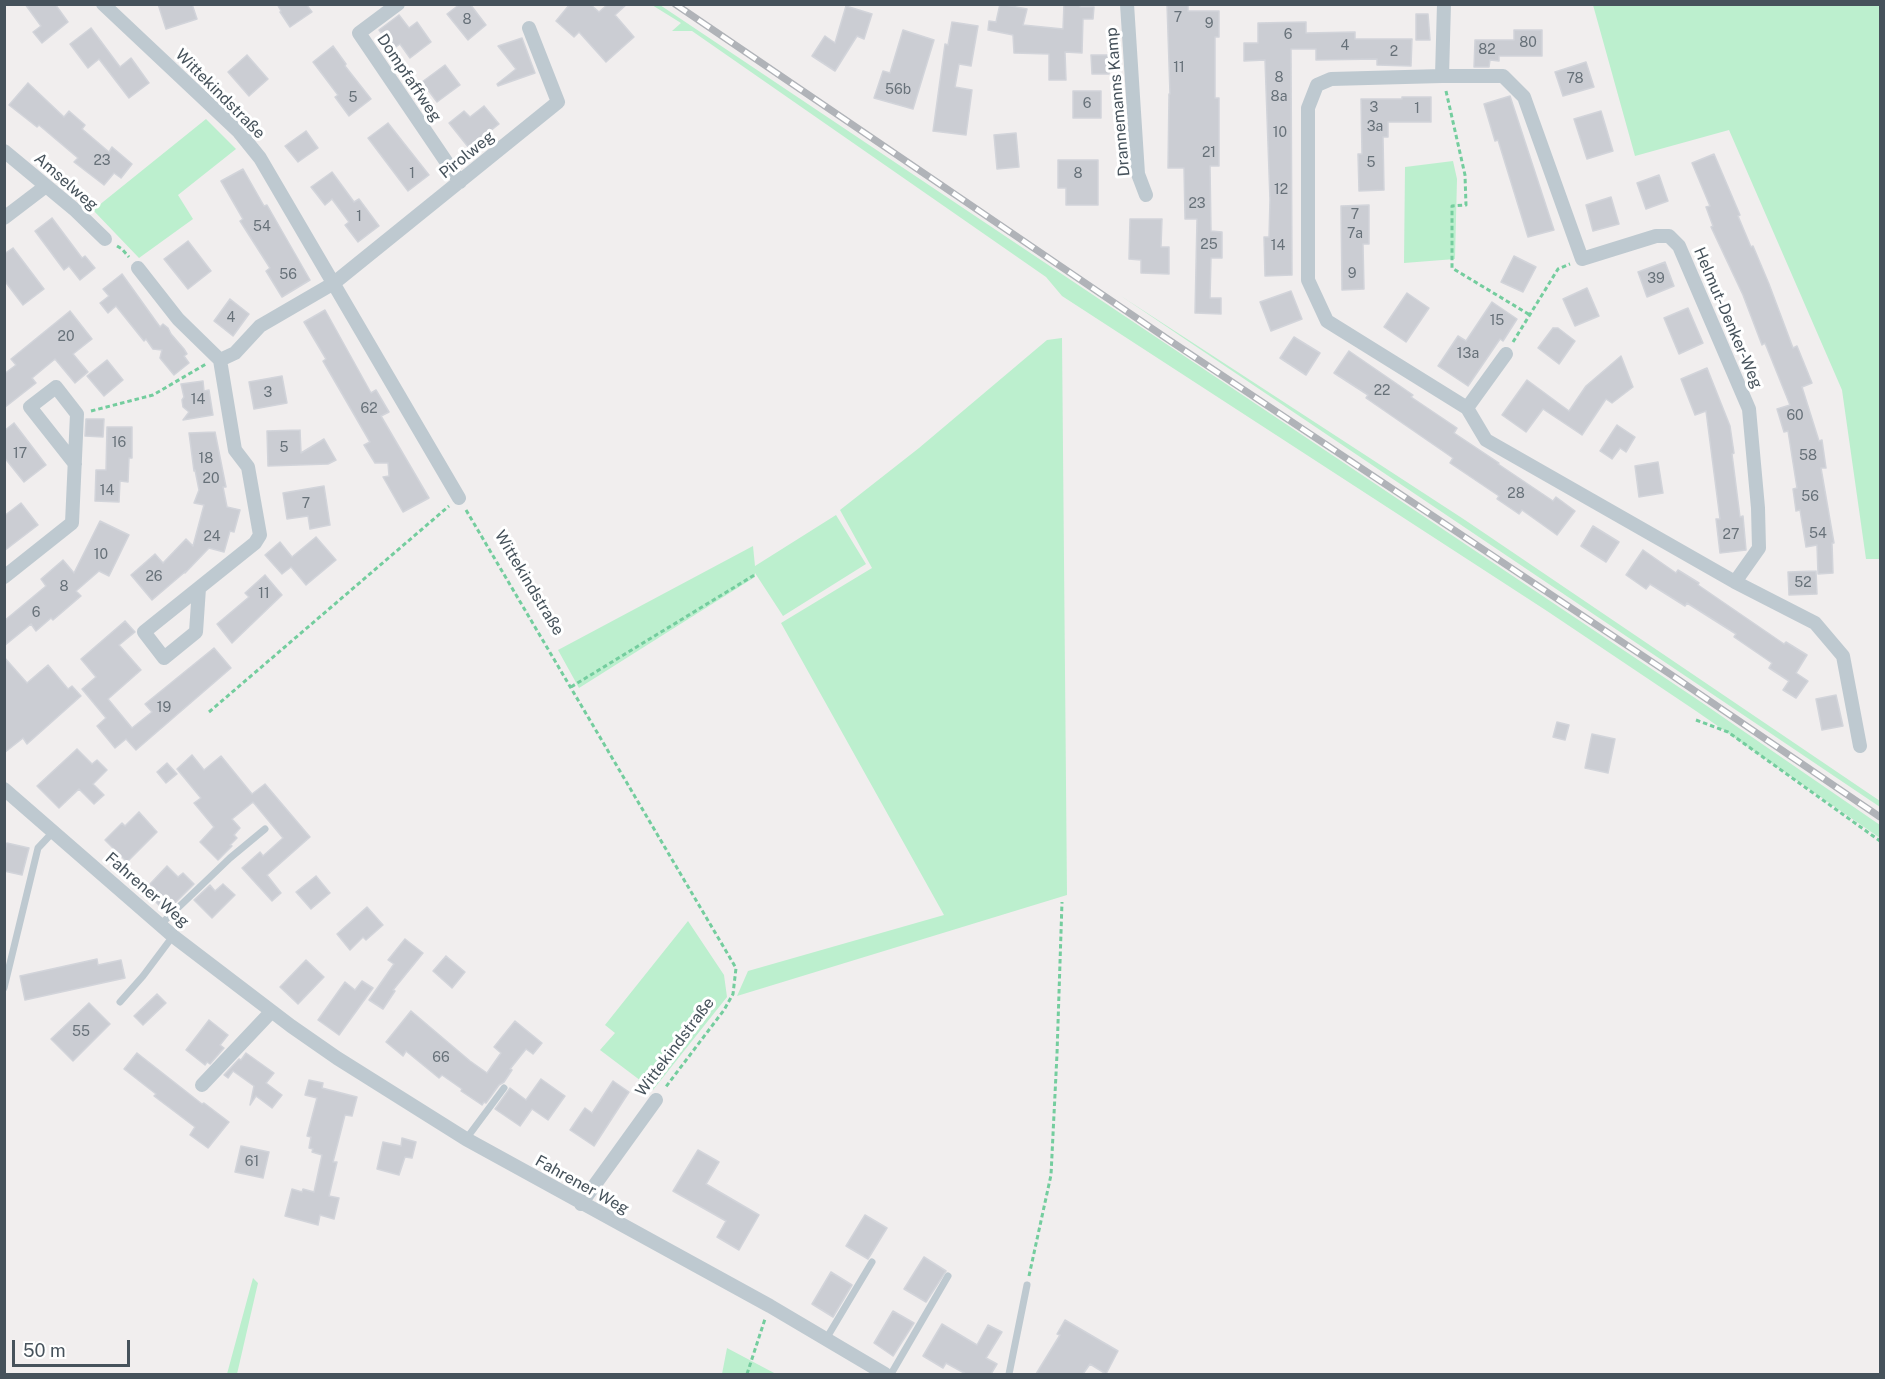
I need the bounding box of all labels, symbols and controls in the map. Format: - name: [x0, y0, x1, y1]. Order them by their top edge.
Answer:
- house number: 7: [1174, 10, 1182, 26]
- house number: 8: [462, 12, 472, 28]
- house number: 9: [1205, 16, 1213, 32]
- street label: Drannemanns Kamp: [1102, 27, 1134, 177]
- house number: 6: [1284, 27, 1292, 43]
- street label: Dompfaffweg: [373, 30, 445, 126]
- house number: 80: [1519, 35, 1537, 51]
- house number: 4: [1341, 38, 1349, 54]
- house number: 82: [1478, 42, 1496, 58]
- house number: 2: [1390, 44, 1398, 60]
- street label: Wittekindstraße: [171, 45, 269, 143]
- house number: 11: [1173, 60, 1185, 76]
- house number: 8: [1274, 70, 1284, 86]
- house number: 78: [1566, 71, 1584, 87]
- house number: 56b: [885, 82, 911, 98]
- house number: 8a: [1271, 89, 1287, 105]
- house number: 5: [349, 90, 357, 106]
- house number: 6: [1083, 96, 1091, 112]
- house number: 3: [1370, 100, 1378, 116]
- house number: 1: [1414, 101, 1420, 117]
- house number: 3a: [1367, 119, 1383, 135]
- house number: 10: [1273, 125, 1287, 141]
- street label: Pirolweg: [436, 127, 498, 183]
- house number: 21: [1202, 145, 1216, 161]
- street label: Amselweg: [30, 149, 102, 215]
- house number: 23: [93, 153, 111, 169]
- house number: 5: [1367, 155, 1375, 171]
- house number: 1: [409, 166, 415, 182]
- house number: 8: [1073, 166, 1083, 182]
- house number: 12: [1274, 182, 1288, 198]
- house number: 23: [1188, 196, 1206, 212]
- house number: 7: [1351, 207, 1359, 223]
- house number: 1: [356, 209, 362, 225]
- house number: 54: [253, 219, 271, 235]
- house number: 7a: [1347, 226, 1363, 242]
- house number: 25: [1200, 237, 1218, 253]
- house number: 14: [1271, 238, 1285, 254]
- street label: Helmut-Denker-Weg: [1690, 244, 1766, 392]
- house number: 9: [1348, 266, 1356, 282]
- house number: 56: [279, 267, 297, 283]
- house number: 39: [1647, 271, 1665, 287]
- house number: 4: [227, 310, 235, 326]
- house number: 15: [1490, 313, 1504, 329]
- house number: 20: [58, 329, 74, 345]
- house number: 13a: [1457, 346, 1479, 362]
- house number: 22: [1374, 383, 1390, 399]
- house number: 3: [264, 385, 272, 401]
- house number: 14: [191, 392, 205, 408]
- house number: 62: [360, 401, 378, 417]
- house number: 60: [1786, 408, 1804, 424]
- house number: 16: [112, 435, 126, 451]
- house number: 5: [280, 440, 288, 456]
- house number: 17: [13, 446, 27, 462]
- house number: 58: [1799, 448, 1817, 464]
- house number: 18: [199, 451, 213, 467]
- house number: 20: [203, 471, 219, 487]
- house number: 14: [100, 483, 114, 499]
- house number: 28: [1507, 486, 1525, 502]
- house number: 56: [1801, 489, 1819, 505]
- house number: 7: [302, 496, 310, 512]
- house number: 54: [1809, 526, 1827, 542]
- street label: Wittekindstraße: [490, 527, 568, 639]
- house number: 27: [1723, 527, 1739, 543]
- house number: 24: [203, 529, 221, 545]
- house number: 10: [94, 547, 108, 563]
- house number: 26: [145, 569, 163, 585]
- house number: 52: [1794, 575, 1812, 591]
- house number: 8: [59, 579, 69, 595]
- house number: 11: [258, 586, 270, 602]
- house number: 6: [32, 605, 40, 621]
- house number: 19: [157, 700, 171, 716]
- street label: Fahrener Weg: [101, 848, 193, 932]
- street label: Wittekindstraße: [632, 994, 718, 1100]
- house number: 55: [72, 1024, 90, 1040]
- house number: 66: [432, 1050, 450, 1066]
- street label: Fahrener Weg: [532, 1151, 632, 1219]
- house number: 61: [245, 1154, 259, 1170]
- scale bar: [15, 1328, 134, 1366]
- text: 50 m: [23, 1340, 66, 1361]

